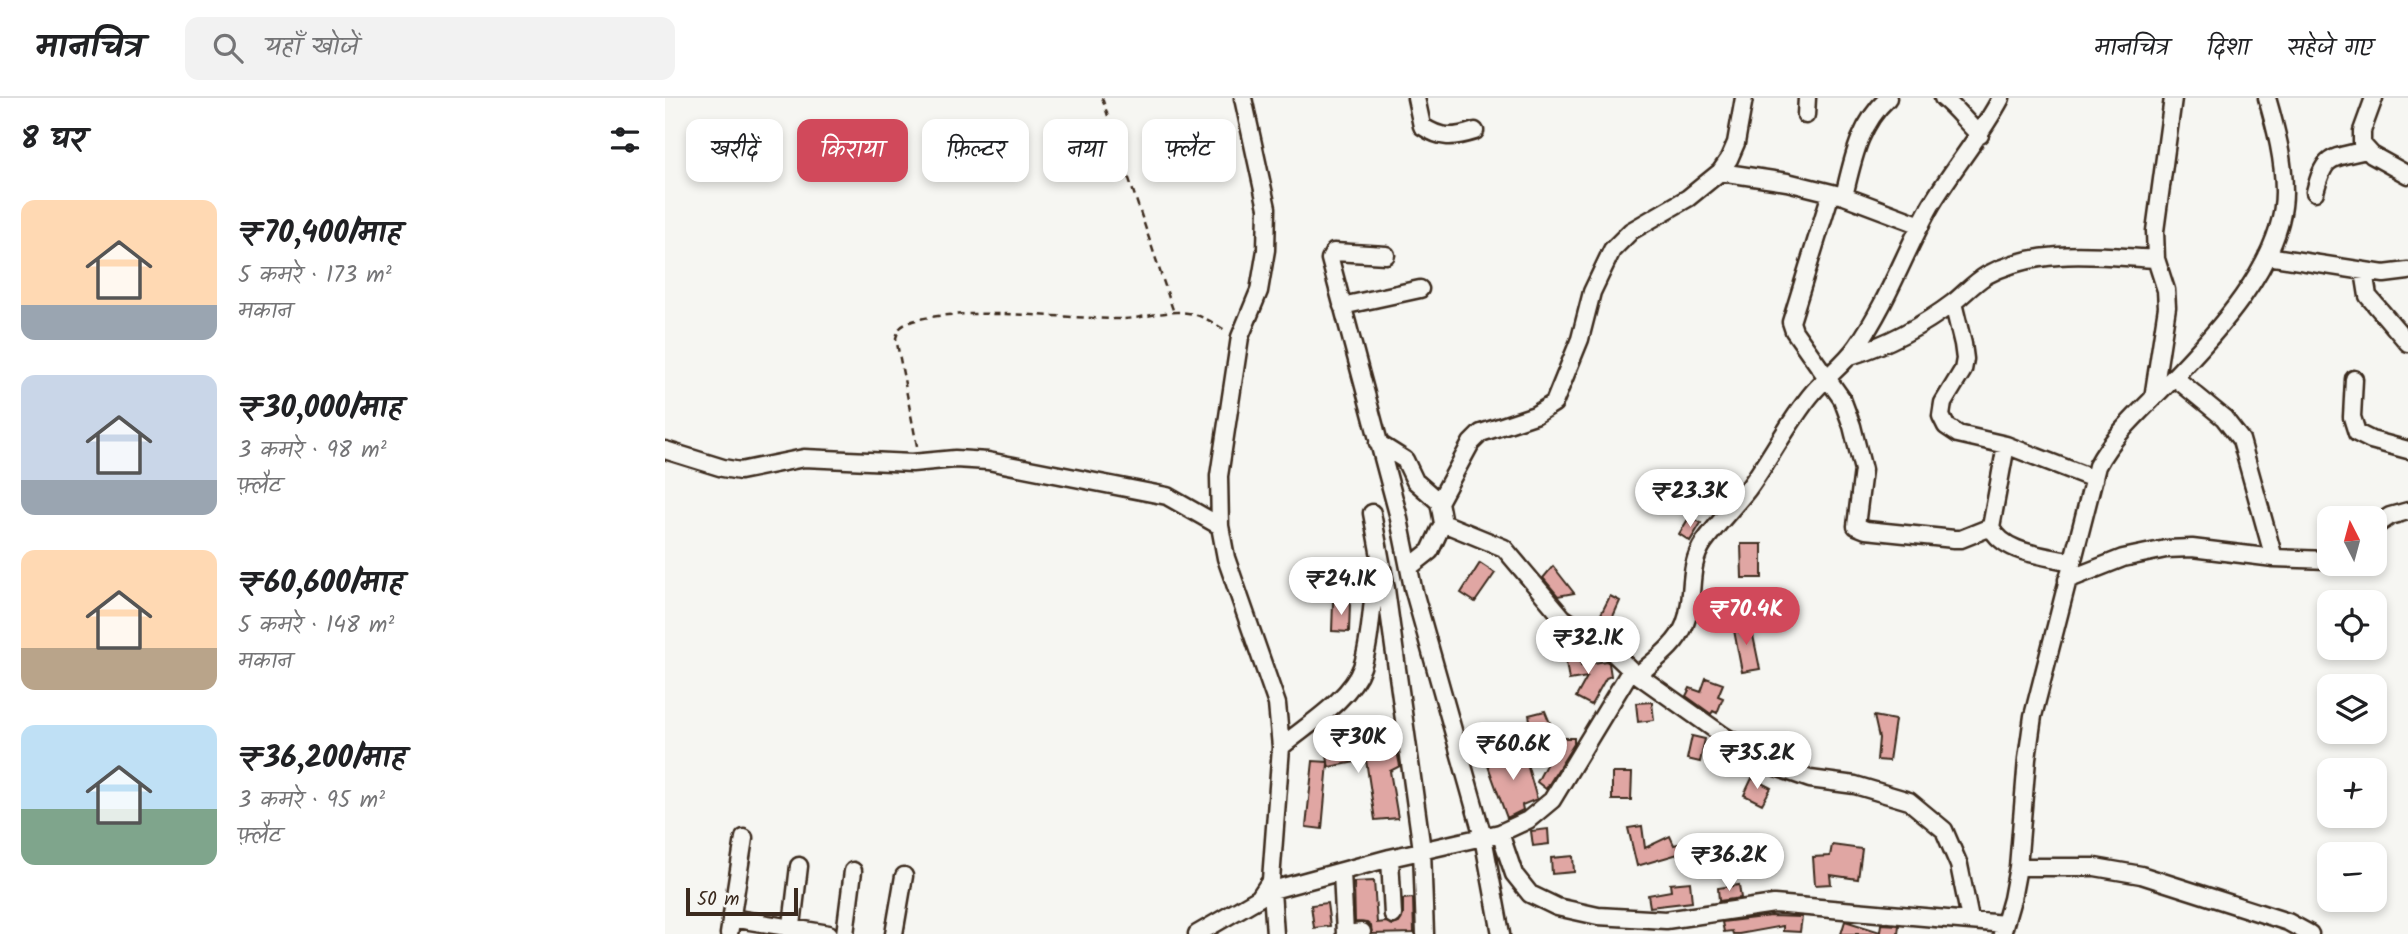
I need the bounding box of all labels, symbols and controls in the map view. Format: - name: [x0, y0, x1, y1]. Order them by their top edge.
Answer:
- search box: [185, 17, 675, 80]
- text: मानचित्र: [35, 22, 143, 75]
- text: यहाँ खोजें: [265, 27, 359, 69]
- icon: search: [209, 29, 247, 67]
- text: मानचित्र: [2094, 29, 2169, 68]
- text: दिशा: [2207, 29, 2249, 68]
- text: सहेजे गए: [2287, 29, 2373, 68]
- text: 8 घर: [21, 116, 85, 164]
- chip: खरीदें: [686, 119, 783, 182]
- chip: किराया: [797, 119, 908, 182]
- chip: फ़िल्टर: [922, 119, 1029, 182]
- chip: नया: [1043, 119, 1128, 182]
- chip: फ़्लैट: [1142, 119, 1236, 182]
- icon: filters: [606, 121, 644, 159]
- text: ₹70,400/माह: [238, 210, 401, 258]
- icon: home: [77, 228, 161, 312]
- text: 5 कमरे · 173 m²: [238, 258, 392, 294]
- text: मकान: [238, 294, 292, 330]
- text: ₹30,000/माह: [238, 385, 402, 433]
- icon: home: [77, 403, 161, 487]
- text: 3 कमरे · 98 m²: [238, 433, 387, 469]
- text: फ़्लैट: [238, 469, 282, 505]
- pin: ₹23.3K: [1633, 470, 1747, 529]
- text: ₹23.3K: [1651, 474, 1729, 510]
- north arrow: [2317, 506, 2387, 576]
- map controls: [2317, 506, 2387, 912]
- pin: ₹24.1K: [1284, 558, 1398, 617]
- text: ₹60,600/माह: [238, 560, 403, 608]
- text: ₹24.1K: [1305, 562, 1377, 598]
- icon: home: [77, 578, 161, 662]
- pin: ₹70.4K: [1689, 588, 1803, 647]
- button: locate: [2317, 590, 2387, 660]
- text: ₹70.4K: [1709, 592, 1783, 628]
- text: 5 कमरे · 148 m²: [238, 608, 394, 644]
- pin: ₹32.1K: [1531, 616, 1645, 676]
- text: ₹32.1K: [1552, 621, 1624, 657]
- text: मकान: [238, 644, 292, 680]
- button: layers: [2317, 674, 2387, 744]
- pin: ₹30K: [1317, 716, 1399, 775]
- text: ₹30K: [1329, 720, 1387, 756]
- pin: ₹60.6K: [1456, 722, 1570, 782]
- text: ₹60.6K: [1475, 727, 1551, 763]
- pin: ₹35.2K: [1700, 732, 1814, 791]
- text: ₹36,200/माह: [238, 735, 405, 783]
- text: ₹35.2K: [1719, 736, 1795, 772]
- icon: home: [77, 753, 161, 837]
- button: +: [2317, 758, 2387, 828]
- text: 3 कमरे · 95 m²: [238, 783, 385, 819]
- text: फ़्लैट: [238, 819, 282, 855]
- pin: ₹36.2K: [1672, 834, 1786, 893]
- text: ₹36.2K: [1690, 838, 1768, 874]
- button: −: [2317, 842, 2387, 912]
- scale bar: [686, 885, 798, 917]
- text: 50 m: [697, 885, 739, 915]

